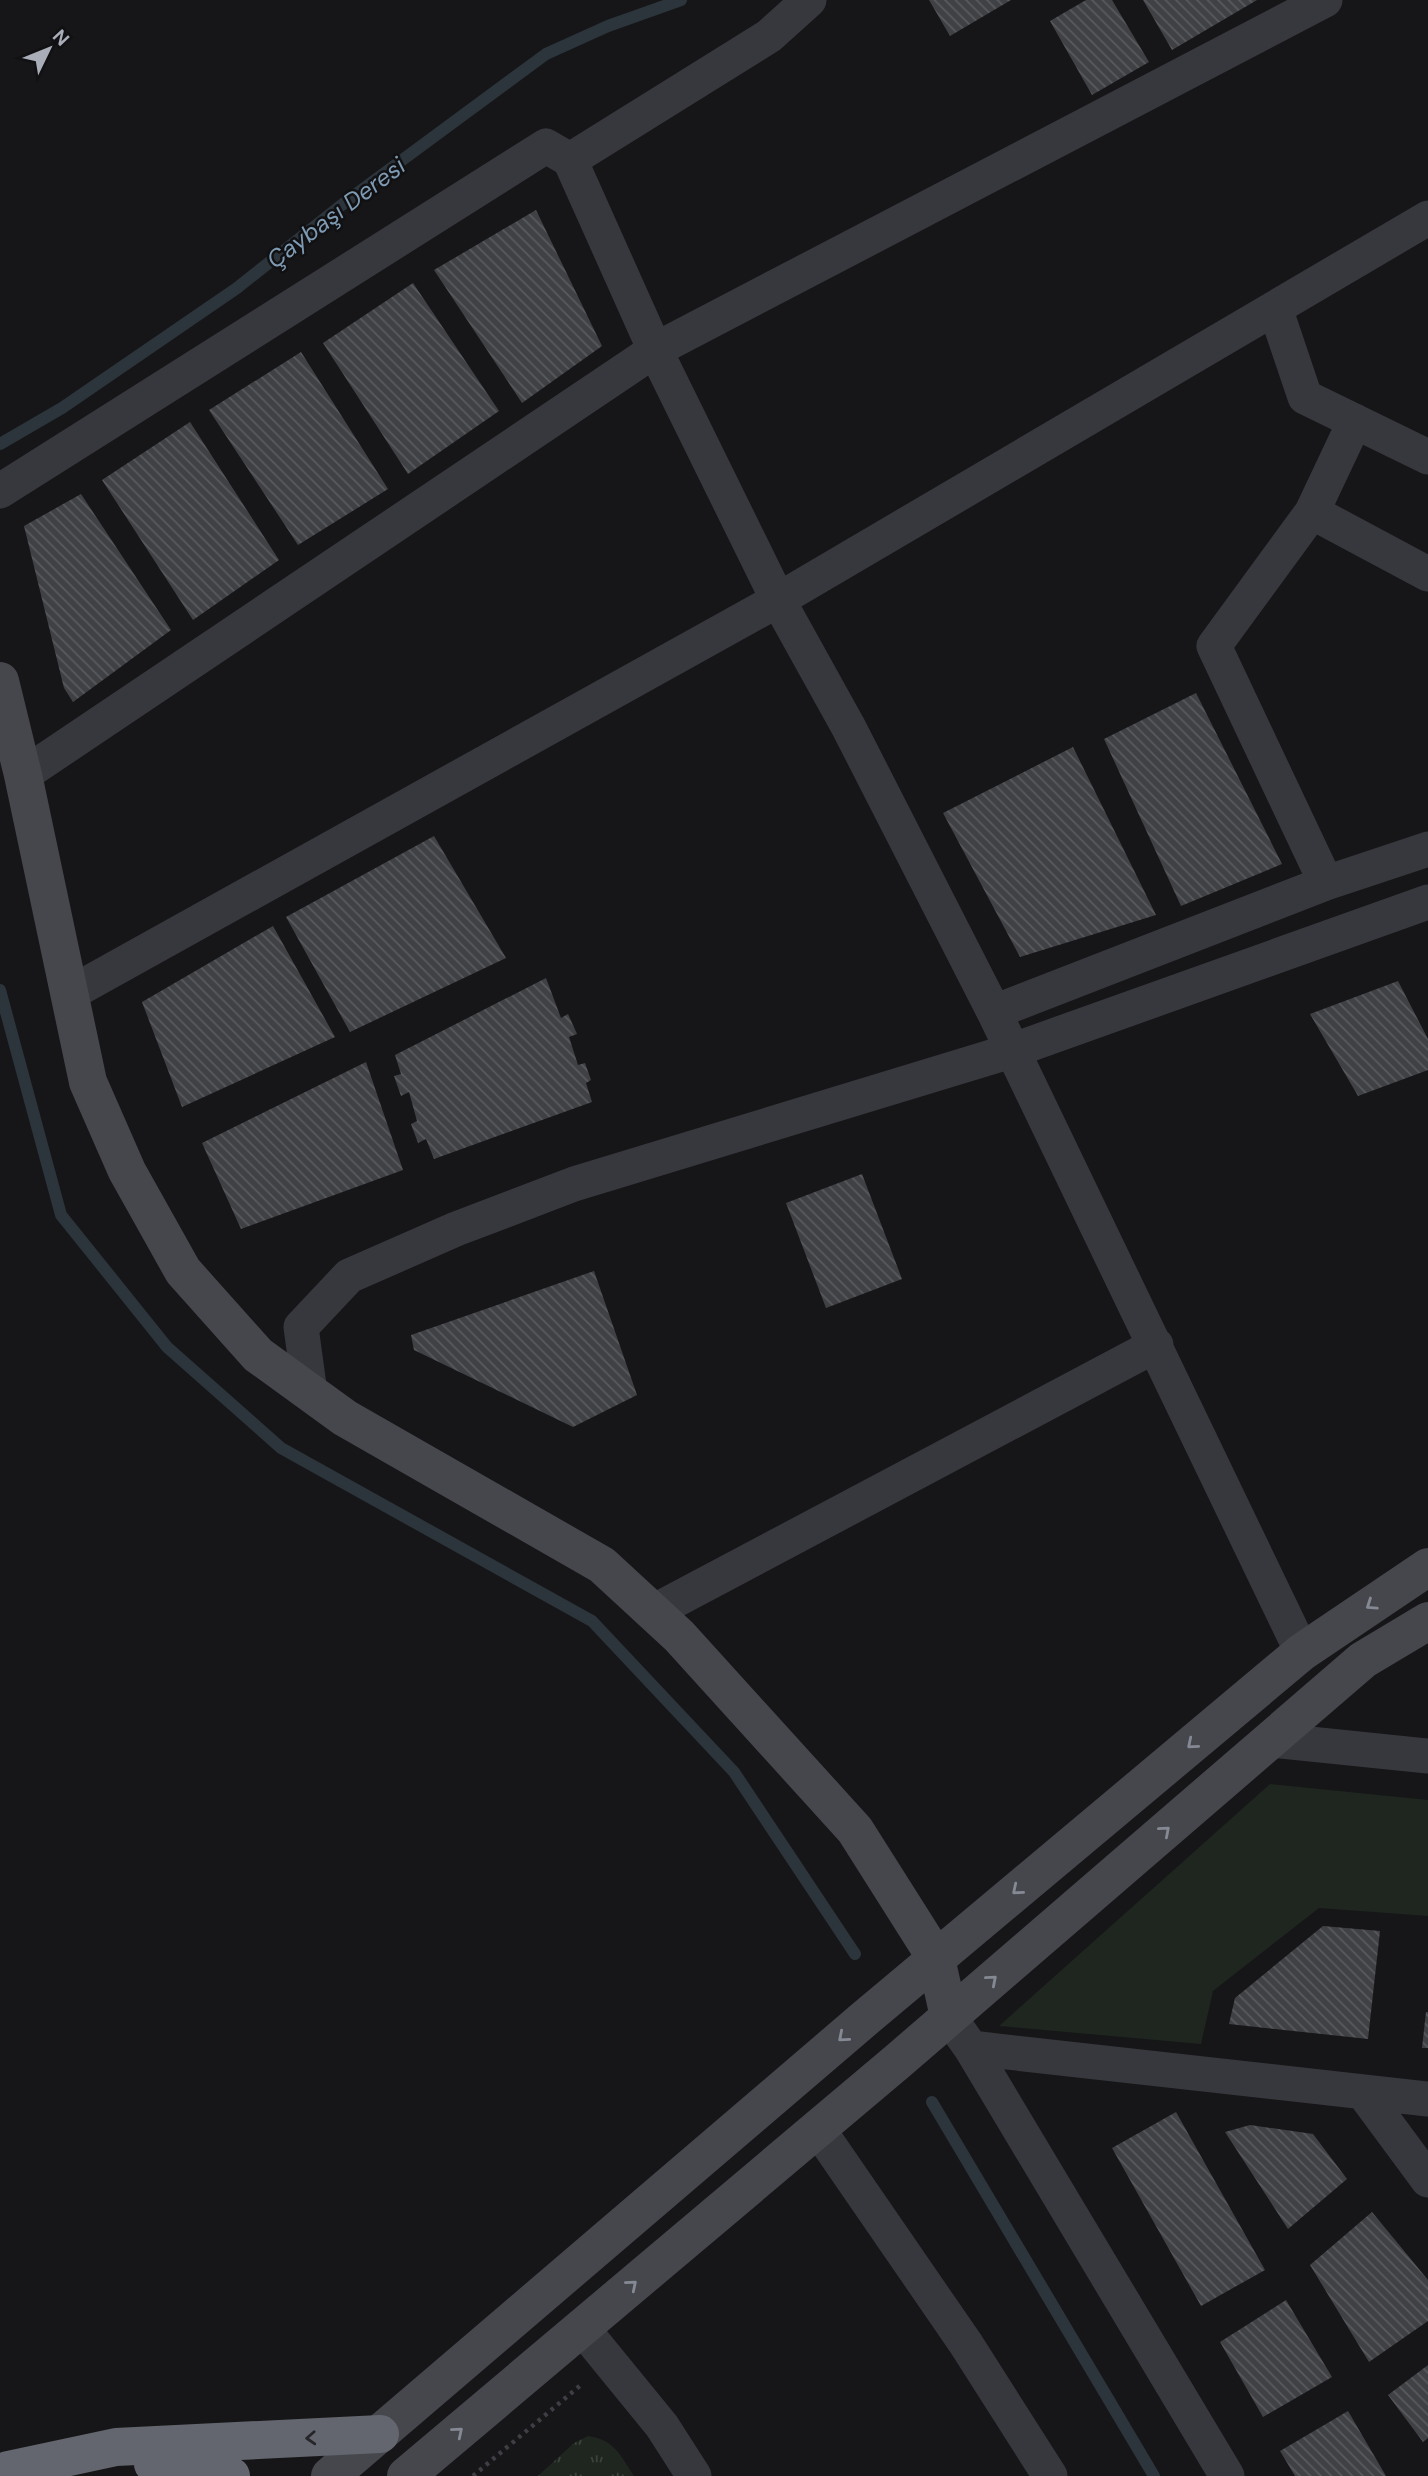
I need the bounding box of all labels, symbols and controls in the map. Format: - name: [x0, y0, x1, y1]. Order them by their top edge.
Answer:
- north arrow: [14, 14, 84, 84]
- text: N: [47, 24, 75, 51]
- water label: Çaybaşı Deresi: [260, 149, 412, 275]
- one-way arrow: [1366, 1597, 1379, 1610]
- one-way arrow: [1187, 1736, 1200, 1748]
- one-way arrow: [1156, 1827, 1169, 1839]
- one-way arrow: [1013, 1882, 1026, 1894]
- one-way arrow: [984, 1976, 997, 1988]
- one-way arrow: [839, 2028, 851, 2041]
- one-way arrow: [624, 2281, 637, 2294]
- one-way arrow: [450, 2428, 463, 2440]
- one-way arrow: [306, 2430, 317, 2445]

